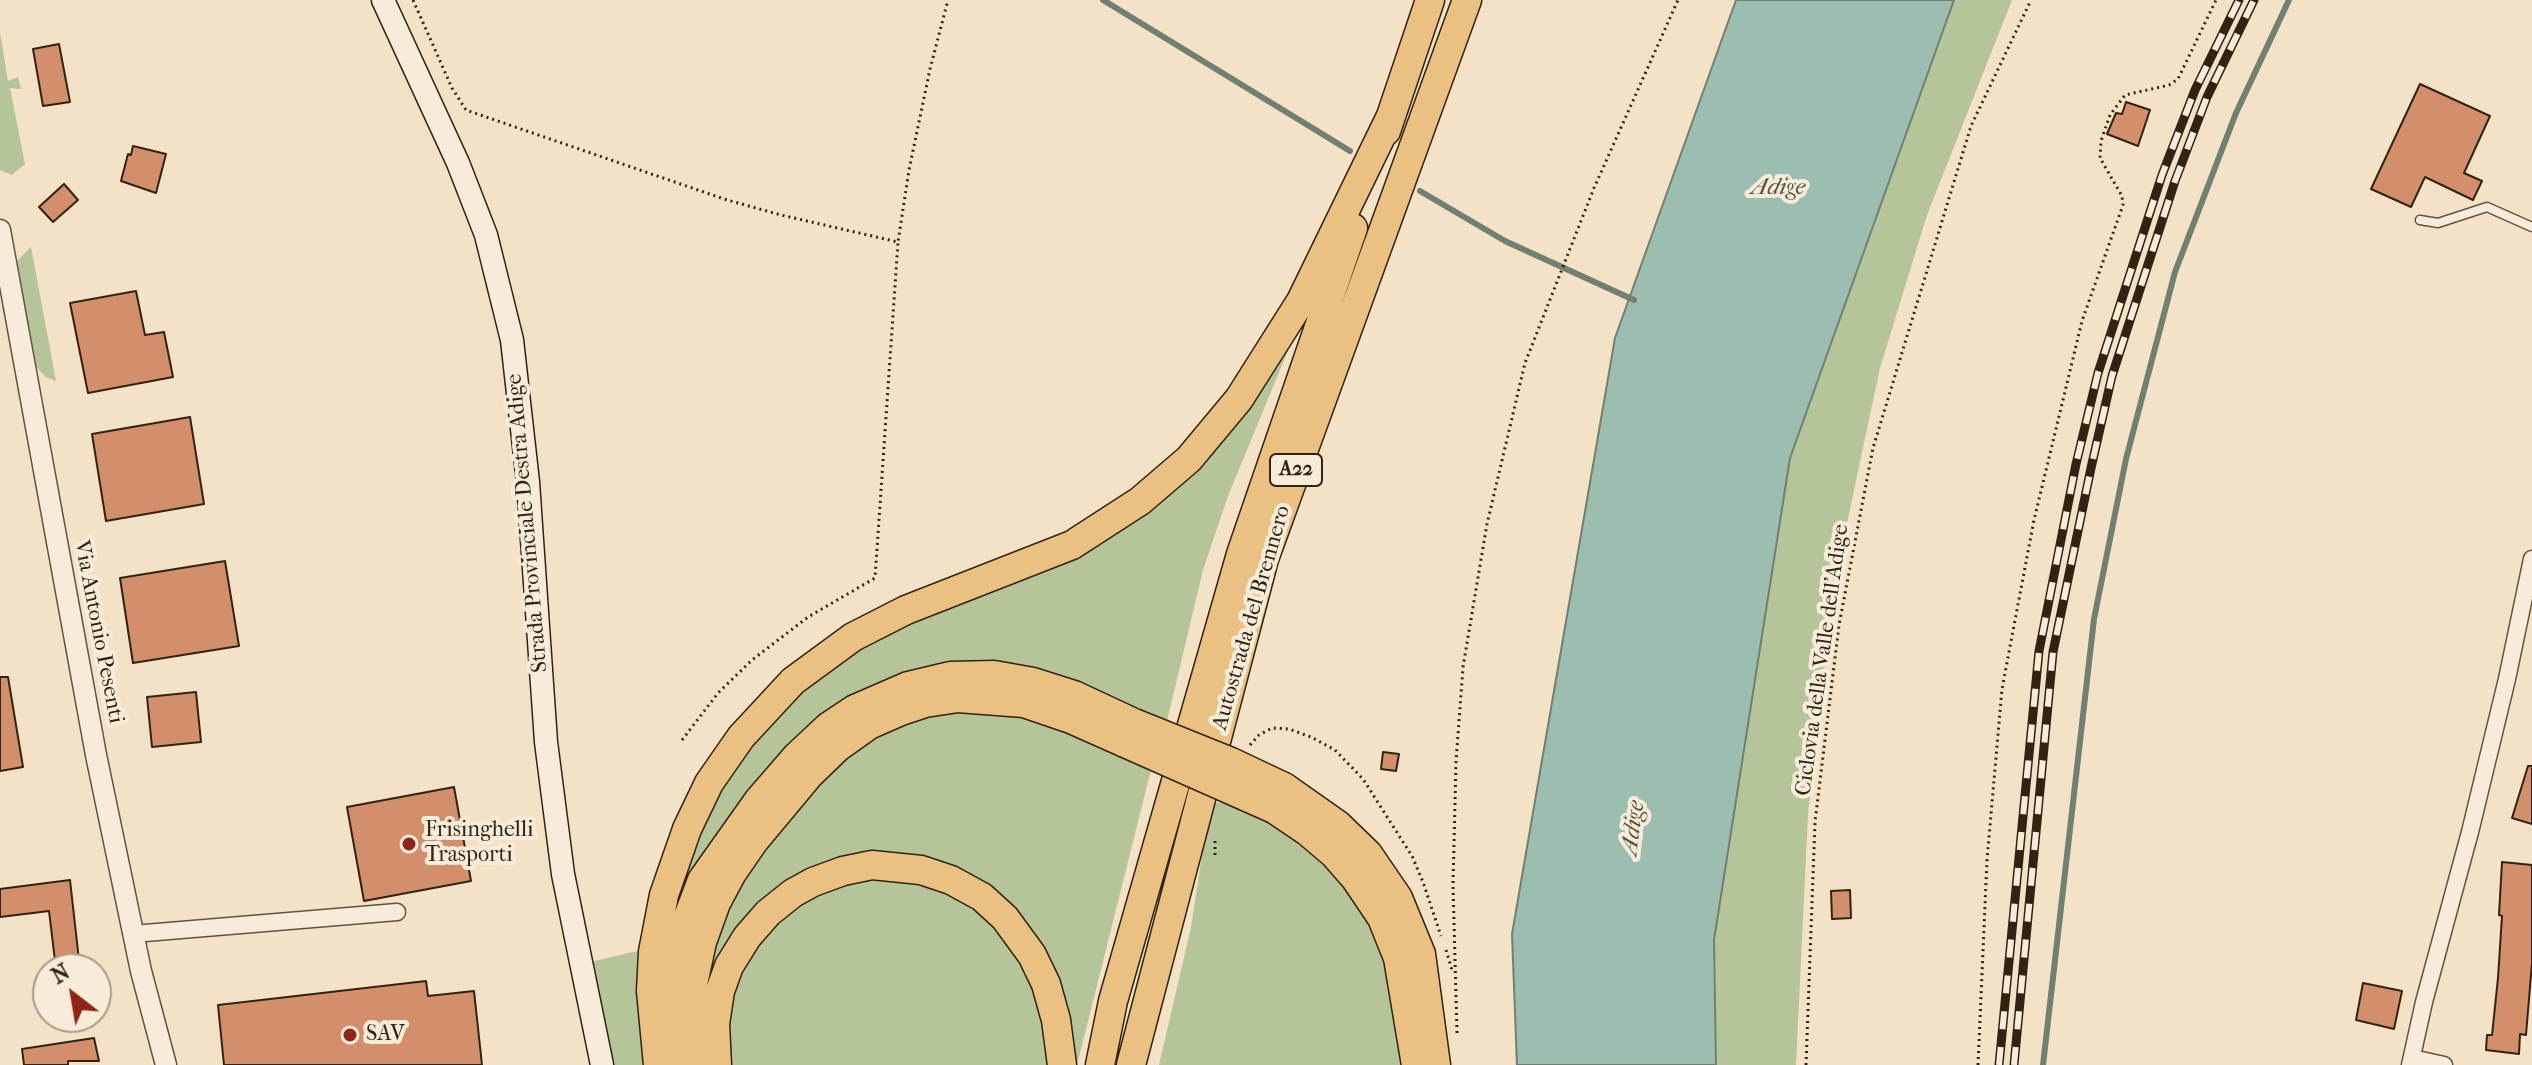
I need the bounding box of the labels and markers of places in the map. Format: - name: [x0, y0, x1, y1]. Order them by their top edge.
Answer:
- place label: Frisinghelli Trasporti: [425, 818, 534, 870]
- marker: Frisinghelli Trasporti: [400, 835, 418, 853]
- place label: SAV: [366, 1022, 405, 1048]
- marker: SAV: [341, 1026, 359, 1044]

